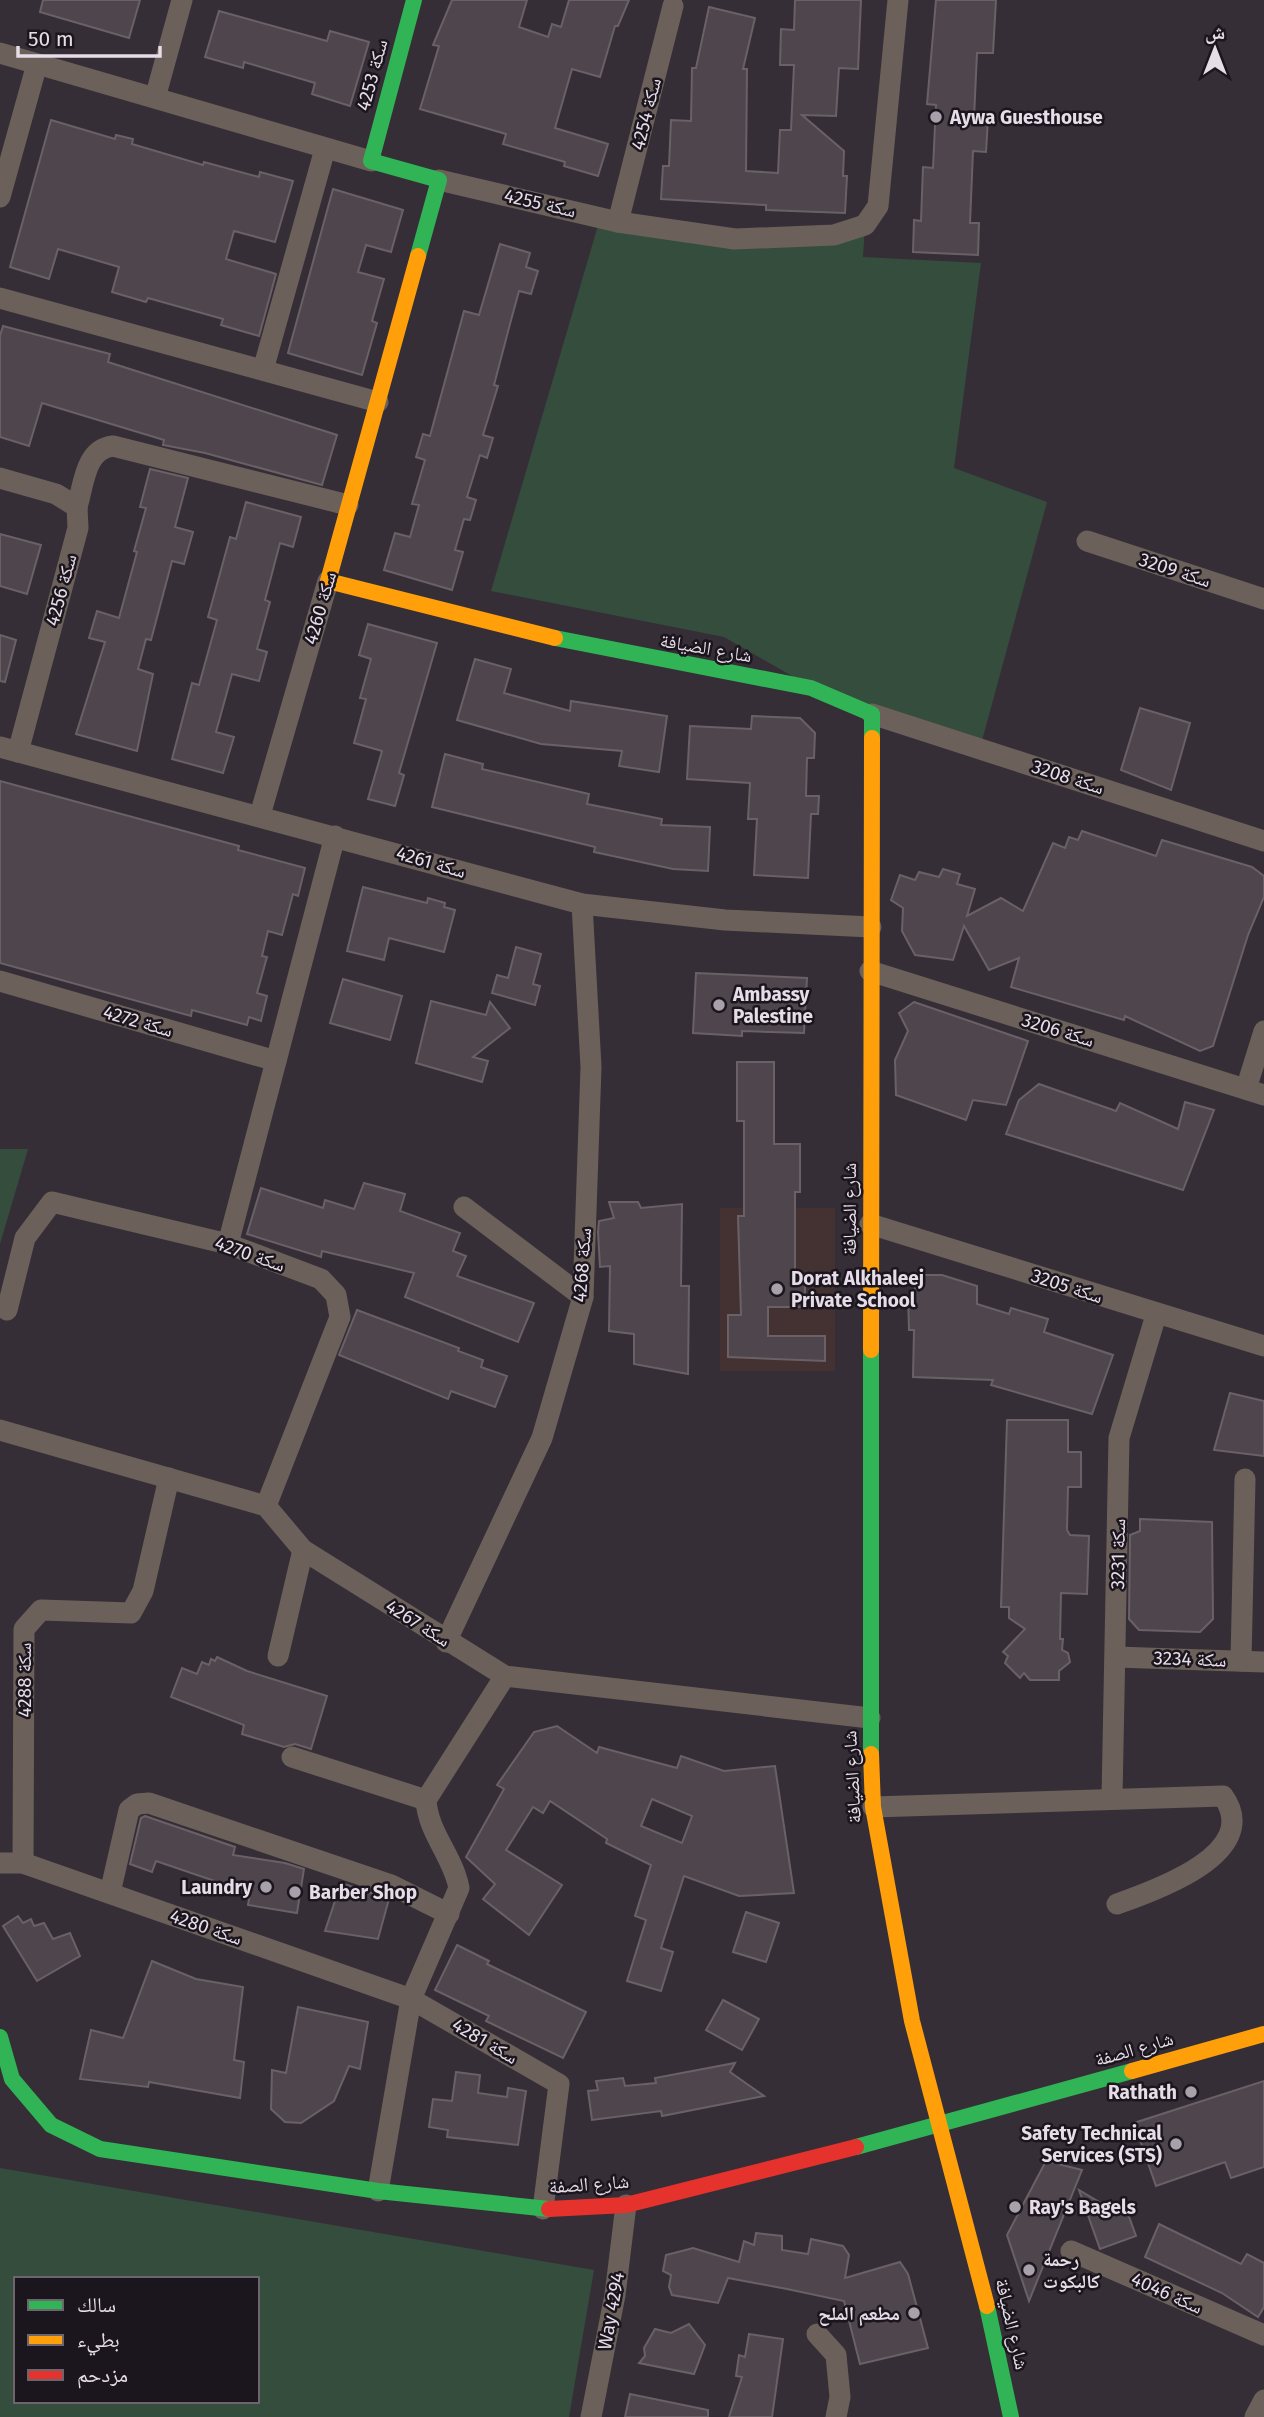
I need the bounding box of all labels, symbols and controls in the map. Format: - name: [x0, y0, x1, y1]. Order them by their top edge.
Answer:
- scale bar: [18, 14, 159, 58]
- north arrow: [1180, 14, 1250, 84]
- text: ش: [1205, 21, 1225, 44]
- text: 50 m: [28, 26, 74, 52]
- street label: سكة 4253: [351, 37, 393, 113]
- street label: سكة 4254: [626, 75, 666, 153]
- place label: Aywa Guesthouse: [949, 106, 1103, 129]
- marker: Aywa Guesthouse: [928, 109, 944, 125]
- street label: سكة 4255: [502, 184, 578, 222]
- street label: سكة 3209: [1136, 548, 1214, 592]
- street label: سكة 4256: [40, 551, 82, 629]
- street label: سكة 4260: [299, 569, 341, 647]
- street label: شارع الضيافة: [658, 629, 754, 667]
- street label: سكة 3208: [1029, 755, 1107, 799]
- street label: سكة 4261: [394, 841, 468, 883]
- place label: Ambassy Palestine: [732, 983, 813, 1028]
- marker: Ambassy Palestine: [711, 997, 727, 1013]
- street label: سكة 4272: [101, 1000, 175, 1042]
- street label: سكة 3206: [1019, 1008, 1097, 1052]
- street label: شارع الضيافة: [838, 1163, 861, 1255]
- street label: سكة 4268: [568, 1227, 596, 1303]
- street label: سكة 4270: [212, 1231, 288, 1277]
- street label: سكة 3205: [1028, 1264, 1106, 1308]
- place label: Dorat Alkhaleej Private School: [791, 1267, 924, 1312]
- marker: Dorat Alkhaleej Private School: [769, 1281, 785, 1297]
- street label: سكة 3231: [1106, 1518, 1130, 1590]
- street label: سكة 4267: [381, 1594, 455, 1652]
- street label: سكة 4288: [13, 1643, 36, 1717]
- street label: سكة 3234: [1153, 1646, 1227, 1672]
- street label: شارع الضيافة: [838, 1730, 866, 1824]
- place label: Laundry: [181, 1876, 252, 1899]
- marker: Laundry: [258, 1879, 274, 1895]
- place label: Barber Shop: [309, 1881, 417, 1904]
- marker: Barber Shop: [287, 1884, 303, 1900]
- street label: سكة 4280: [167, 1904, 245, 1950]
- street label: سكة 4281: [448, 2013, 522, 2069]
- street label: شارع الصفة: [1092, 2027, 1176, 2071]
- place label: Rathath: [1108, 2081, 1177, 2104]
- marker: Rathath: [1183, 2084, 1199, 2100]
- place label: Safety Technical Services (STS): [1021, 2122, 1162, 2167]
- marker: Safety Technical Services (STS): [1168, 2136, 1184, 2152]
- street label: شارع الصفة: [548, 2170, 630, 2198]
- place label: Ray's Bagels: [1029, 2196, 1136, 2219]
- marker: Ray's Bagels: [1007, 2199, 1023, 2215]
- place label: رحمة كالبكوت: [1043, 2248, 1101, 2293]
- marker: رحمة كالبكوت: [1021, 2262, 1037, 2278]
- street label: سكة 4046: [1128, 2267, 1206, 2319]
- street label: Way 4294: [593, 2270, 629, 2352]
- street label: شارع الضيافة: [990, 2276, 1034, 2372]
- legend: [14, 2277, 259, 2403]
- text: سالك: [77, 2292, 116, 2318]
- place label: مطعم الملح: [818, 2302, 900, 2326]
- marker: مطعم الملح: [906, 2305, 922, 2321]
- text: بطيء: [77, 2327, 120, 2356]
- text: مزدحم: [77, 2362, 128, 2389]

